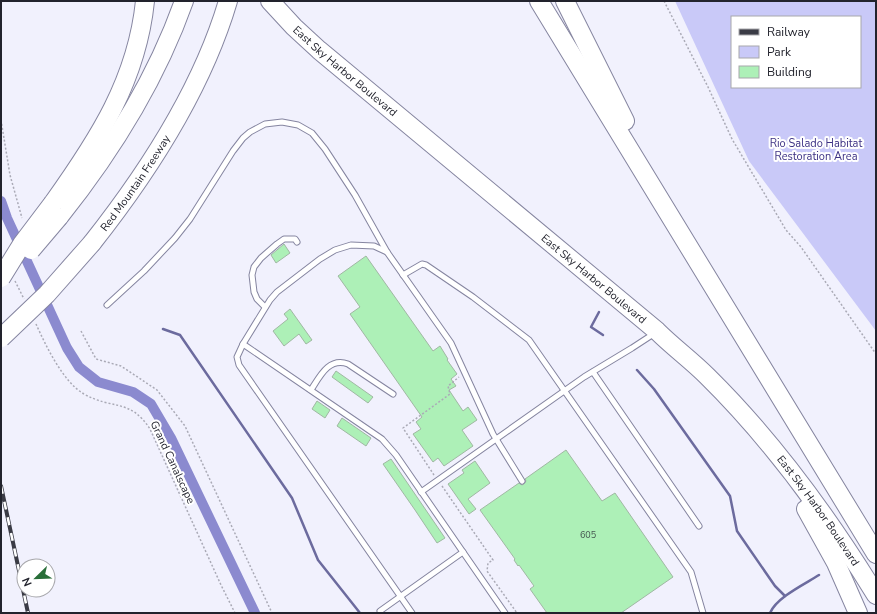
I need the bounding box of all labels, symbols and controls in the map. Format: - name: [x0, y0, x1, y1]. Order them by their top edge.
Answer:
- legend: [731, 16, 861, 88]
- street label: East Sky Harbor Boulevard: [290, 23, 400, 120]
- text: Railway: [767, 24, 811, 40]
- text: Park: [767, 44, 792, 60]
- text: Building: [767, 64, 812, 80]
- street label: Red Mountain Freeway: [97, 132, 174, 234]
- park label: Rio Salado Habitat Restoration Area: [770, 136, 862, 164]
- street label: East Sky Harbor Boulevard: [538, 231, 649, 327]
- street label: Grand Canalscape: [147, 418, 198, 506]
- street label: East Sky Harbor Boulevard: [773, 452, 863, 569]
- house number: 605: [580, 529, 596, 541]
- north arrow: [16, 558, 56, 598]
- text: N: [19, 575, 36, 588]

